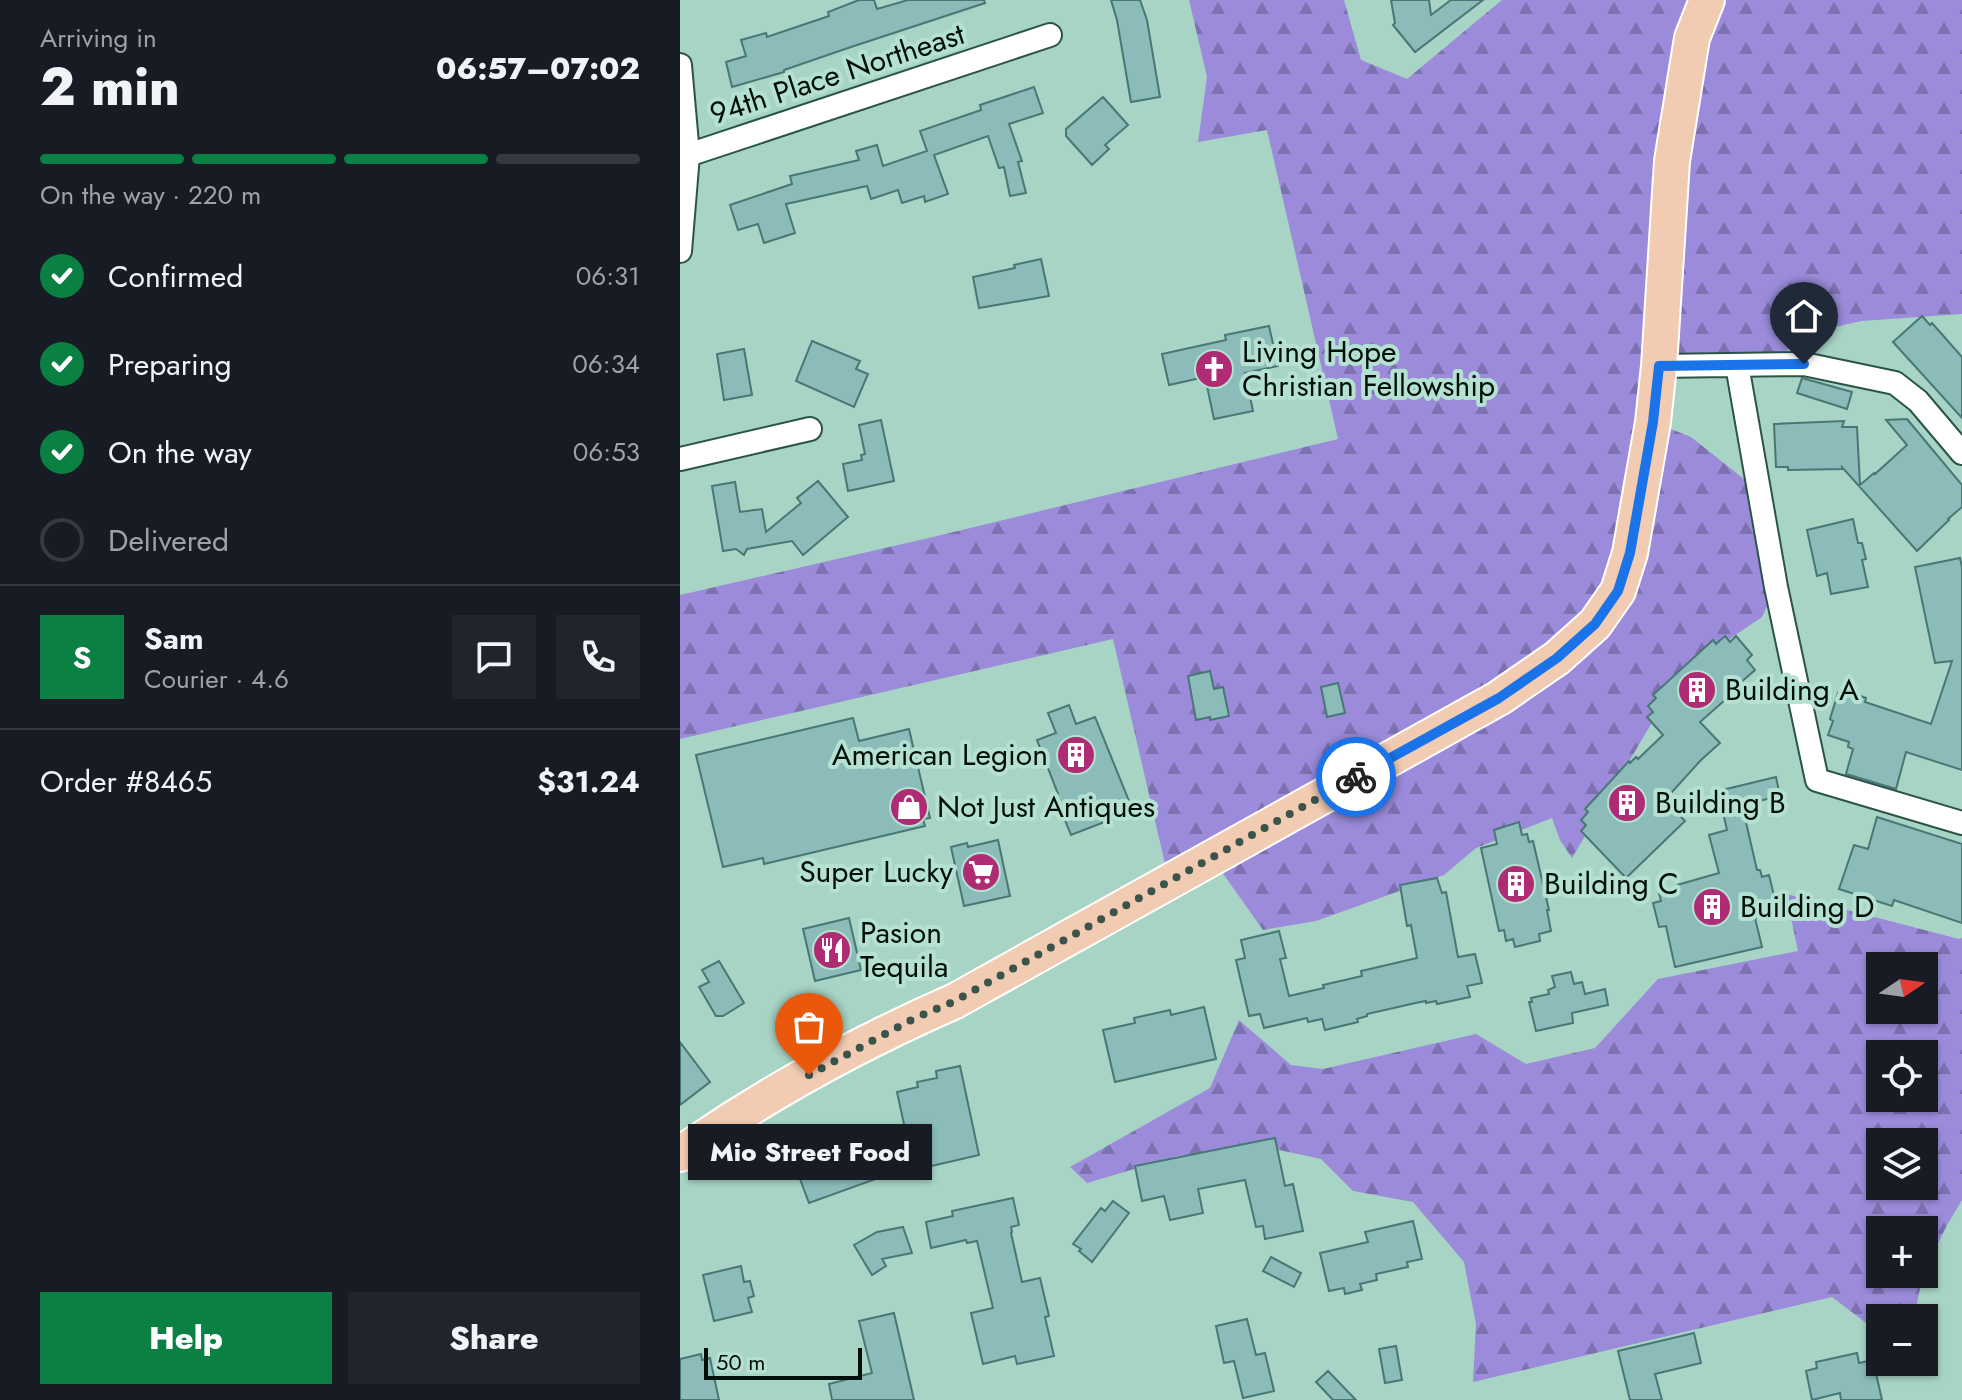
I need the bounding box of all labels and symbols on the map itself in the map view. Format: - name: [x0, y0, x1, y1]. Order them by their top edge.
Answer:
- street label: 94th Place Northeast: [704, 12, 970, 135]
- pin: [1770, 282, 1838, 364]
- place label: Living Hope Christian Fellowship: [1242, 330, 1495, 407]
- church icon: Living Hope Christian Fellowship: [1193, 348, 1235, 390]
- place label: Building A: [1725, 668, 1859, 711]
- building icon: Building A: [1676, 669, 1718, 711]
- place label: American Legion: [832, 733, 1048, 776]
- building icon: American Legion: [1055, 734, 1097, 776]
- courier: [1316, 737, 1396, 817]
- place label: Building B: [1655, 781, 1786, 824]
- building icon: Building B: [1606, 782, 1648, 824]
- place label: Not Just Antiques: [937, 785, 1155, 828]
- shop icon: Not Just Antiques: [888, 786, 930, 828]
- place label: Super Lucky: [799, 850, 954, 893]
- supermarket icon: Super Lucky: [960, 851, 1002, 893]
- place label: Building C: [1544, 862, 1679, 905]
- building icon: Building C: [1495, 863, 1537, 905]
- place label: Building D: [1740, 885, 1874, 928]
- building icon: Building D: [1691, 886, 1733, 928]
- place label: Pasion Tequila: [860, 911, 948, 988]
- restaurant icon: Pasion Tequila: [811, 929, 853, 971]
- north arrow: [1866, 952, 1938, 1024]
- pin: [775, 993, 843, 1075]
- callout: Mio Street Food: [687, 1123, 931, 1179]
- scale bar: [704, 1344, 862, 1380]

